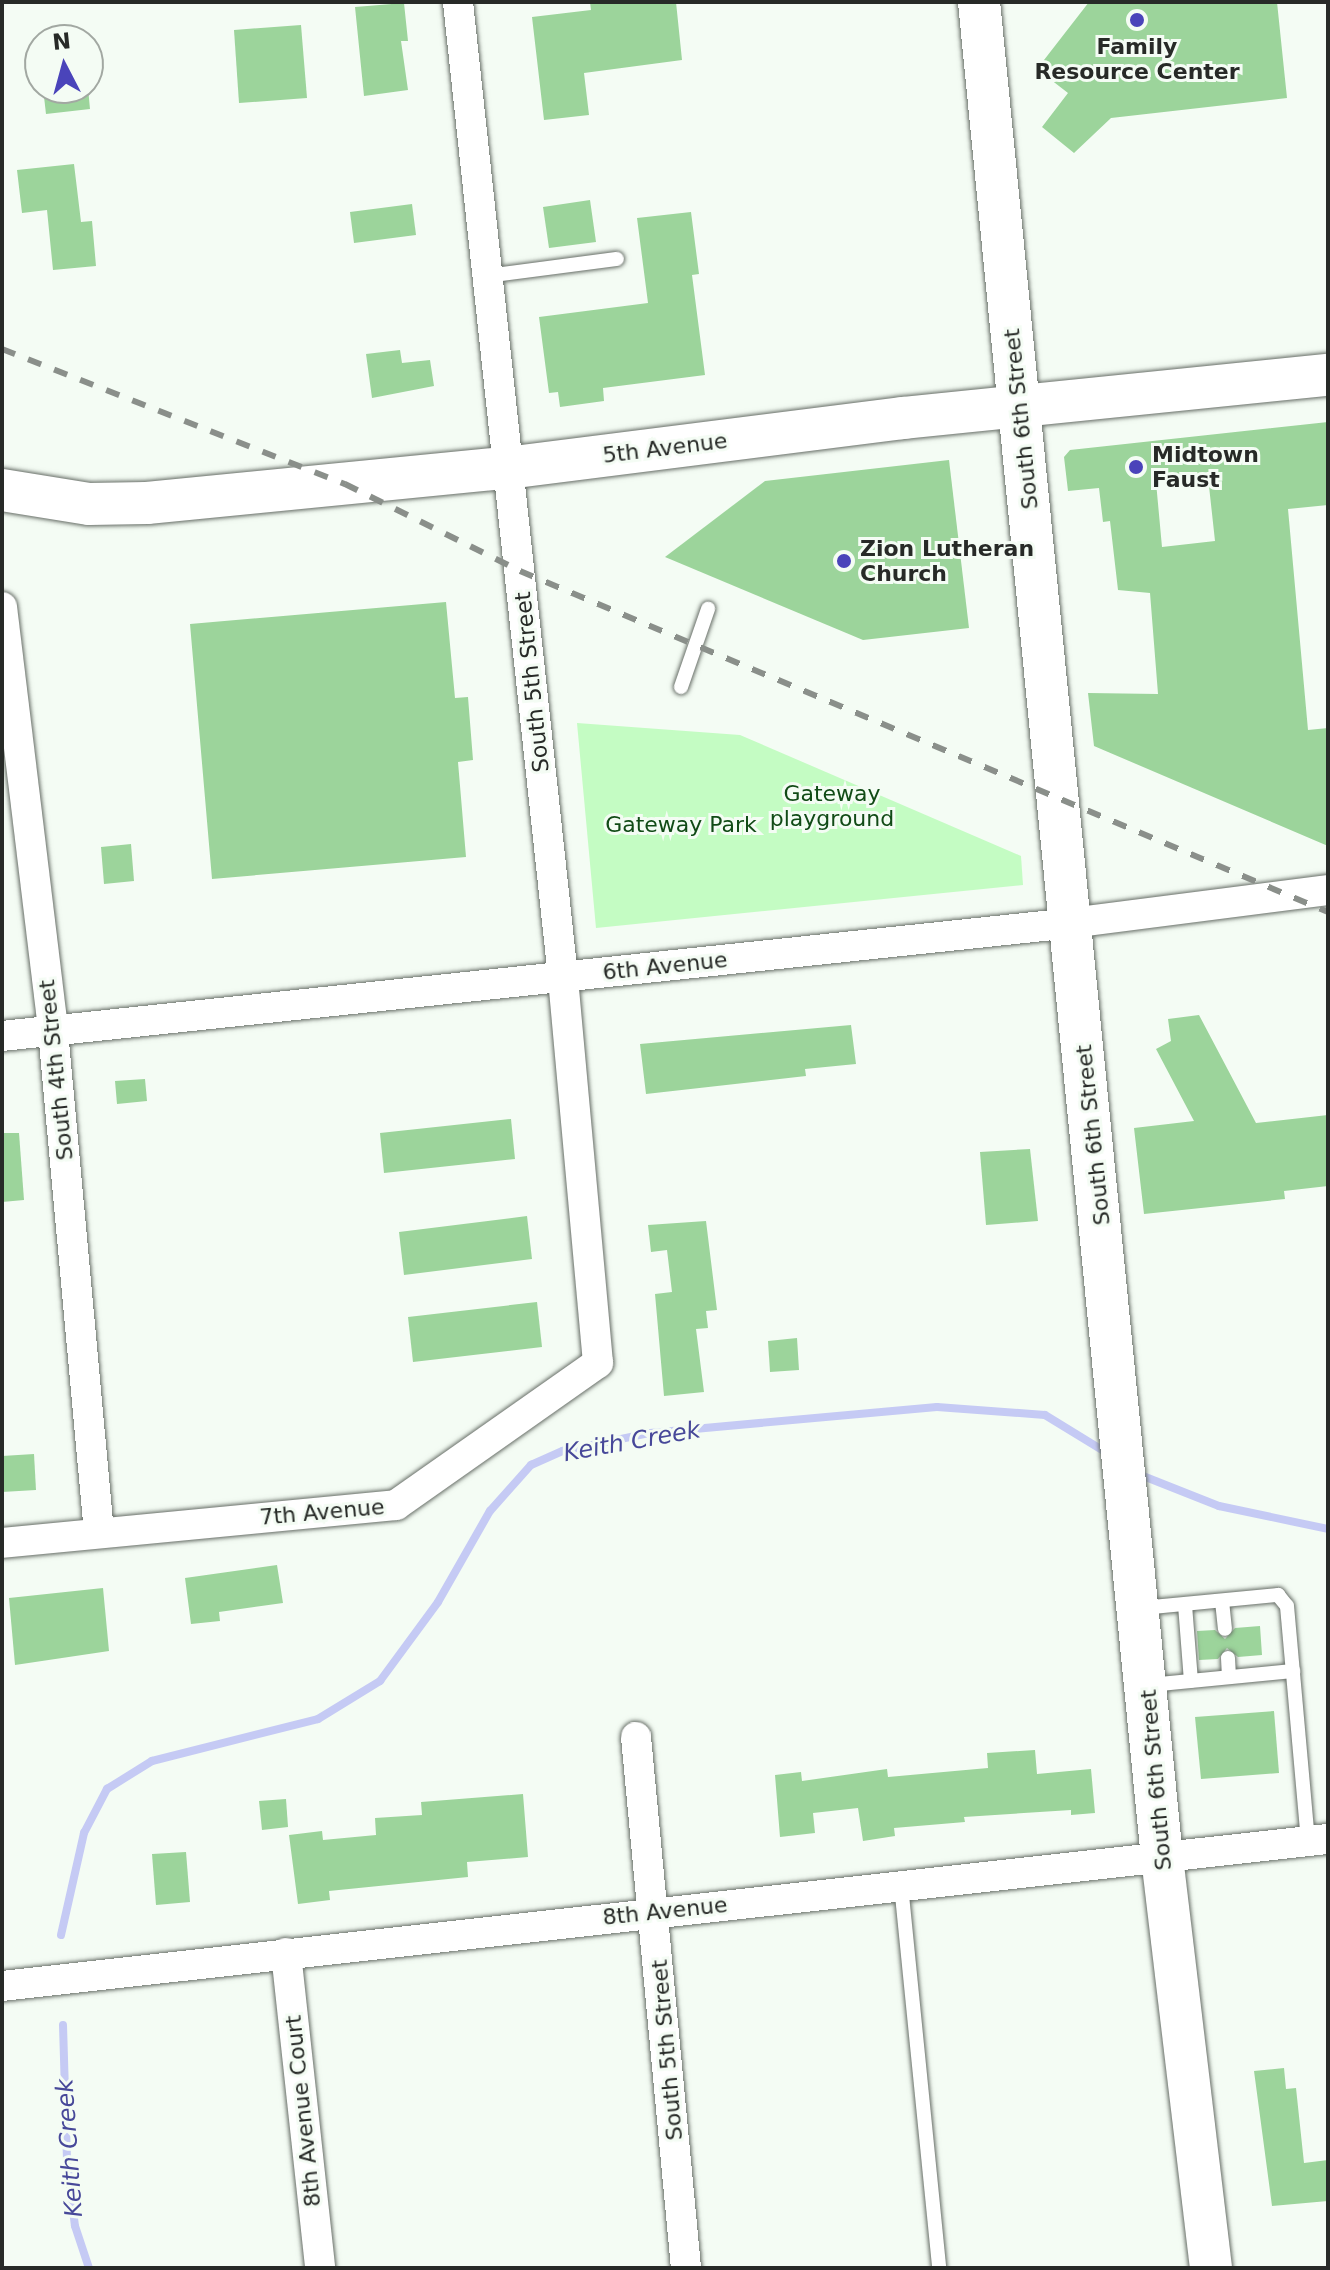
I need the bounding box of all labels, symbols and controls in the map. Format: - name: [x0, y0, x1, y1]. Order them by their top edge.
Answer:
- marker: Family Resource Center: [1128, 11, 1146, 29]
- north arrow: [24, 24, 104, 104]
- text: N: [51, 28, 72, 55]
- place label: Family Resource Center: [1034, 33, 1240, 84]
- street label: South 6th Street: [998, 327, 1044, 511]
- street label: 5th Avenue: [601, 427, 729, 469]
- place label: Midtown Faust: [1152, 441, 1259, 492]
- marker: Midtown Faust: [1127, 458, 1145, 476]
- place label: Zion Lutheran Church: [860, 535, 1034, 586]
- marker: Zion Lutheran Church: [835, 552, 853, 570]
- street label: South 5th Street: [509, 590, 555, 774]
- park label: Gateway playground: [770, 780, 894, 832]
- park label: Gateway Park: [605, 812, 757, 838]
- street label: 6th Avenue: [601, 946, 729, 986]
- street label: South 4th Street: [33, 978, 79, 1162]
- street label: South 6th Street: [1070, 1043, 1116, 1227]
- water label: Keith Creek: [561, 1416, 703, 1468]
- street label: 7th Avenue: [258, 1493, 386, 1531]
- street label: South 6th Street: [1135, 1689, 1177, 1871]
- street label: 8th Avenue: [601, 1891, 729, 1931]
- street label: South 5th Street: [646, 1959, 688, 2141]
- street label: 8th Avenue Court: [280, 2014, 326, 2208]
- water label: Keith Creek: [51, 2078, 89, 2218]

